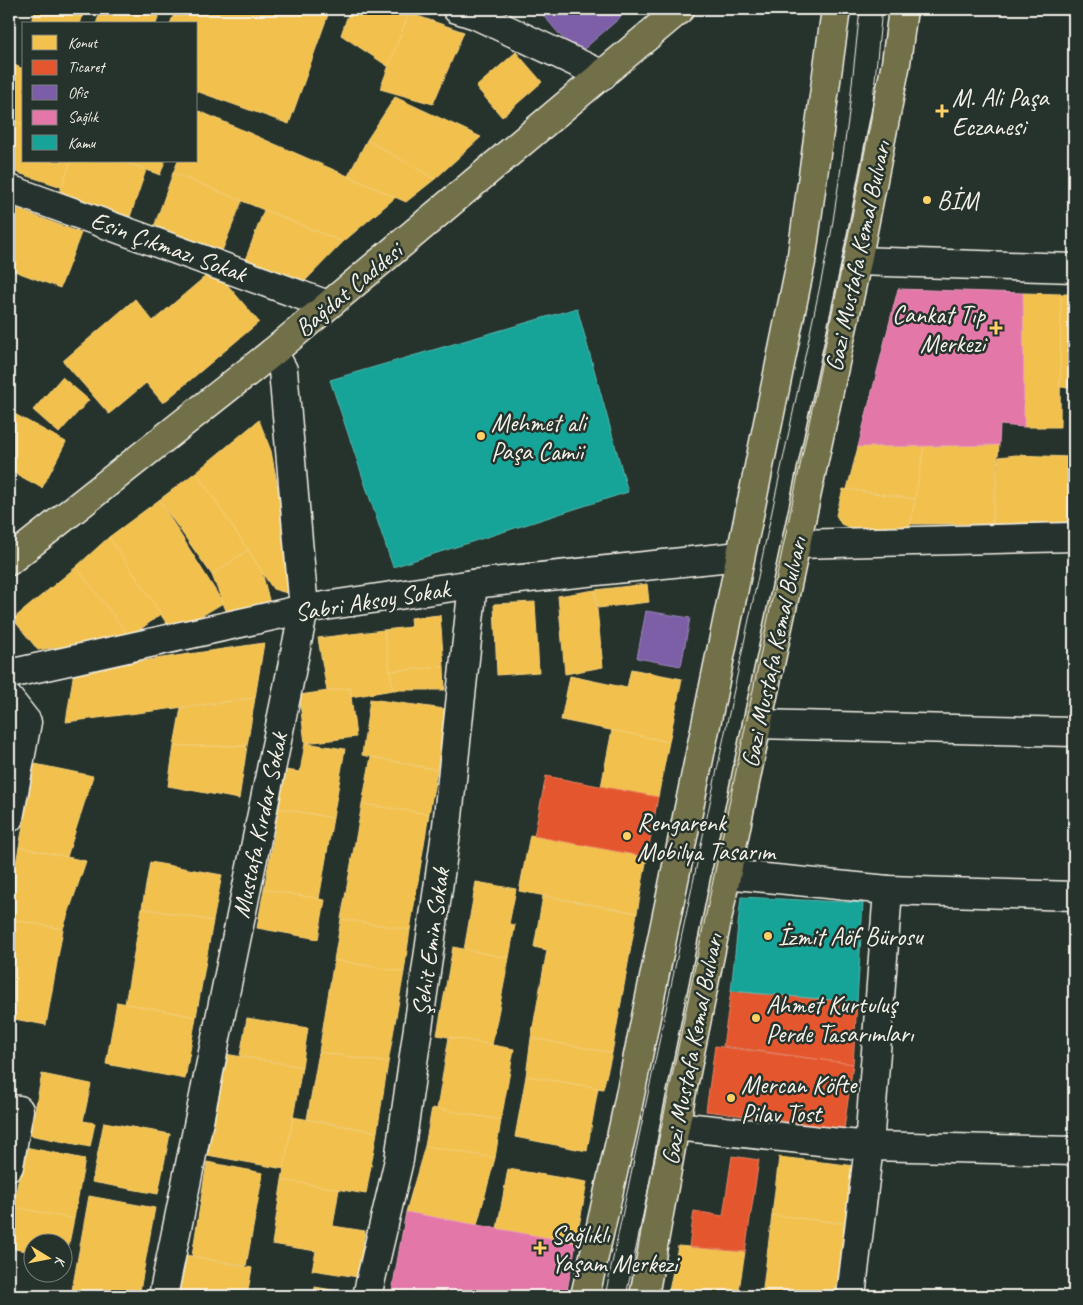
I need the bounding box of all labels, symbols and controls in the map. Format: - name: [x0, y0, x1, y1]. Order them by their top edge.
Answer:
- legend: [22, 22, 198, 162]
- text: Konut: [68, 34, 99, 53]
- text: Ticaret: [68, 58, 106, 77]
- place label: M. Ali Paşa Eczanesi: [952, 82, 1050, 143]
- text: Ofis: [68, 84, 89, 103]
- marker: M. Ali Paşa Eczanesi: [936, 105, 948, 117]
- text: Sağlık: [68, 108, 99, 127]
- text: Kamu: [68, 134, 97, 153]
- street label: Gazi Mustafa Kemal Bulvarı: [818, 137, 898, 375]
- place label: BİM: [937, 185, 980, 217]
- marker: BİM: [921, 194, 933, 206]
- street label: Esin Çıkmazı Sokak: [86, 204, 253, 291]
- street label: Bağdat Caddesi: [288, 233, 412, 344]
- place label: Cankat Tıp Merkezi: [892, 299, 988, 360]
- marker: Cankat Tıp Merkezi: [989, 321, 1003, 335]
- place label: Mehmet ali Paşa Camii: [491, 407, 589, 468]
- marker: Mehmet ali Paşa Camii: [475, 430, 487, 442]
- street label: Gazi Mustafa Kemal Bulvarı: [734, 533, 814, 771]
- street label: Sabri Aksoy Sokak: [293, 573, 454, 629]
- street label: Mustafa Kırdar Sokak: [225, 728, 296, 921]
- place label: Rengarenk Mobilya Tasarım: [637, 807, 777, 868]
- marker: Rengarenk Mobilya Tasarım: [621, 830, 633, 842]
- street label: Şehit Emin Sokak: [405, 864, 457, 1018]
- place label: İzmit Aöf Bürosu: [778, 921, 924, 953]
- street label: Gazi Mustafa Kemal Bulvarı: [654, 929, 730, 1168]
- marker: İzmit Aöf Bürosu: [762, 930, 774, 942]
- place label: Ahmet Kurtuluş Perde Tasarımları: [766, 989, 915, 1050]
- marker: Ahmet Kurtuluş Perde Tasarımları: [750, 1012, 762, 1024]
- place label: Mercan Köfte Pilav Tost: [741, 1069, 858, 1130]
- marker: Mercan Köfte Pilav Tost: [725, 1092, 737, 1104]
- place label: Sağlıklı Yaşam Merkezi: [551, 1219, 681, 1280]
- north arrow: [22, 1232, 72, 1282]
- marker: Sağlıklı Yaşam Merkezi: [533, 1241, 547, 1255]
- text: K: [51, 1255, 69, 1268]

